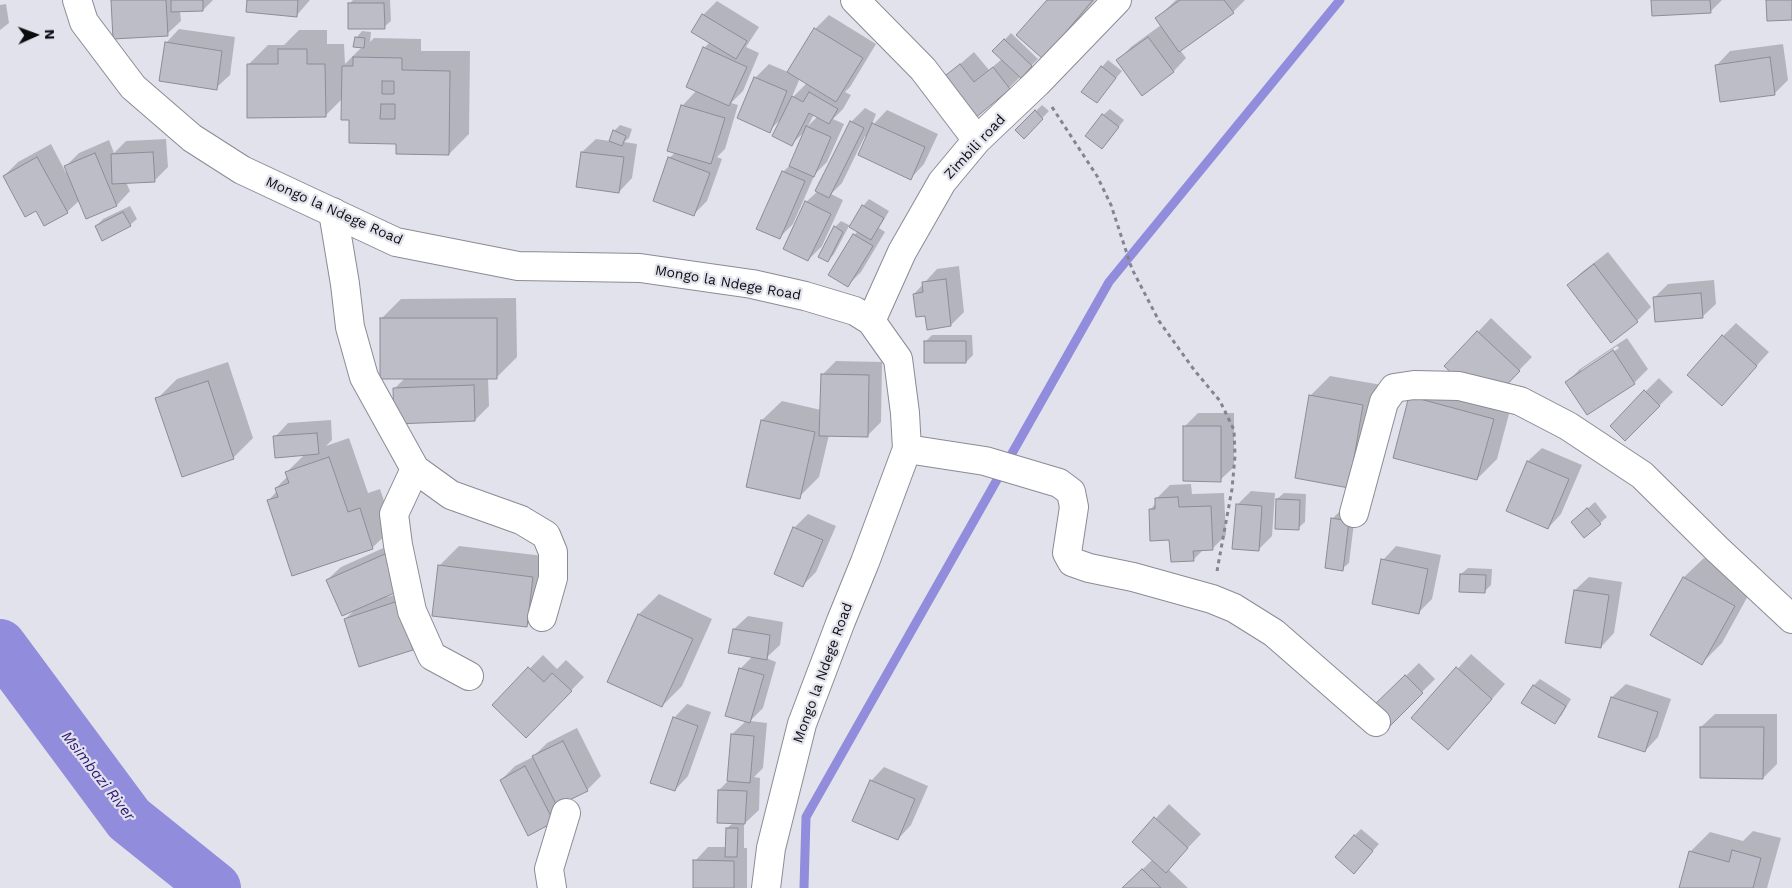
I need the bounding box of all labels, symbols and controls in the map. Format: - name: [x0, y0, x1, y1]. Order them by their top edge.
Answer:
- north arrow: [10, 10, 60, 60]
- text: N: [42, 29, 58, 40]
- street label: Zimbili road: [941, 111, 1009, 183]
- street label: Mongo la Ndege Road: [263, 173, 405, 249]
- street label: Mongo la Ndege Road: [654, 262, 802, 304]
- street label: Mongo la Ndege Road: [790, 601, 856, 745]
- water label: Msimbazi River: [57, 728, 139, 824]

